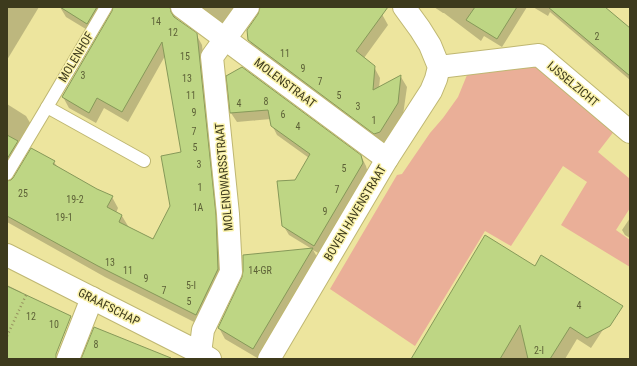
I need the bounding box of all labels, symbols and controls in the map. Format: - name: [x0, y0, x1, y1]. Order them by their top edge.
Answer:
- house number: 14: [151, 16, 161, 27]
- house number: 12: [168, 27, 178, 38]
- street label: MOLENHOF: [56, 29, 96, 85]
- house number: 2: [595, 31, 600, 42]
- house number: 11: [280, 48, 290, 59]
- house number: 15: [180, 51, 190, 62]
- street label: MOLENSTRAAT: [251, 55, 319, 111]
- street label: IJSSELZICHT: [545, 59, 601, 109]
- house number: 9: [301, 63, 306, 74]
- house number: 3: [81, 70, 86, 81]
- house number: 13: [182, 73, 192, 84]
- house number: 7: [318, 76, 323, 87]
- house number: 11: [186, 90, 196, 101]
- house number: 5: [337, 90, 342, 101]
- house number: 8: [264, 96, 269, 107]
- house number: 4: [237, 98, 242, 109]
- house number: 3: [356, 101, 361, 112]
- house number: 9: [192, 107, 197, 118]
- house number: 6: [281, 109, 286, 120]
- house number: 1: [372, 115, 376, 126]
- house number: 4: [296, 121, 301, 132]
- street label: MOLENDWARSSTRAAT: [212, 122, 236, 232]
- house number: 7: [192, 126, 197, 137]
- house number: 5: [193, 142, 198, 153]
- house number: 3: [197, 159, 202, 170]
- street label: BOVEN HAVENSTRAAT: [321, 163, 389, 263]
- house number: 5: [342, 163, 347, 174]
- house number: 1: [198, 182, 202, 193]
- house number: 7: [335, 184, 340, 195]
- house number: 25: [18, 188, 28, 199]
- house number: 19-2: [66, 194, 84, 205]
- house number: 1A: [193, 202, 204, 213]
- house number: 9: [323, 206, 328, 217]
- house number: 19-1: [55, 212, 73, 223]
- house number: 13: [105, 257, 115, 268]
- house number: 11: [123, 265, 133, 276]
- house number: 14-GR: [248, 265, 272, 276]
- house number: 9: [144, 273, 149, 284]
- house number: 5-I: [186, 280, 196, 291]
- house number: 7: [162, 285, 167, 296]
- street label: GRAAFSCHAP: [76, 286, 142, 329]
- house number: 5: [187, 296, 192, 307]
- house number: 4: [577, 300, 582, 311]
- house number: 12: [26, 311, 36, 322]
- house number: 10: [49, 319, 59, 330]
- house number: 8: [94, 339, 99, 350]
- house number: 2-I: [534, 345, 544, 356]

